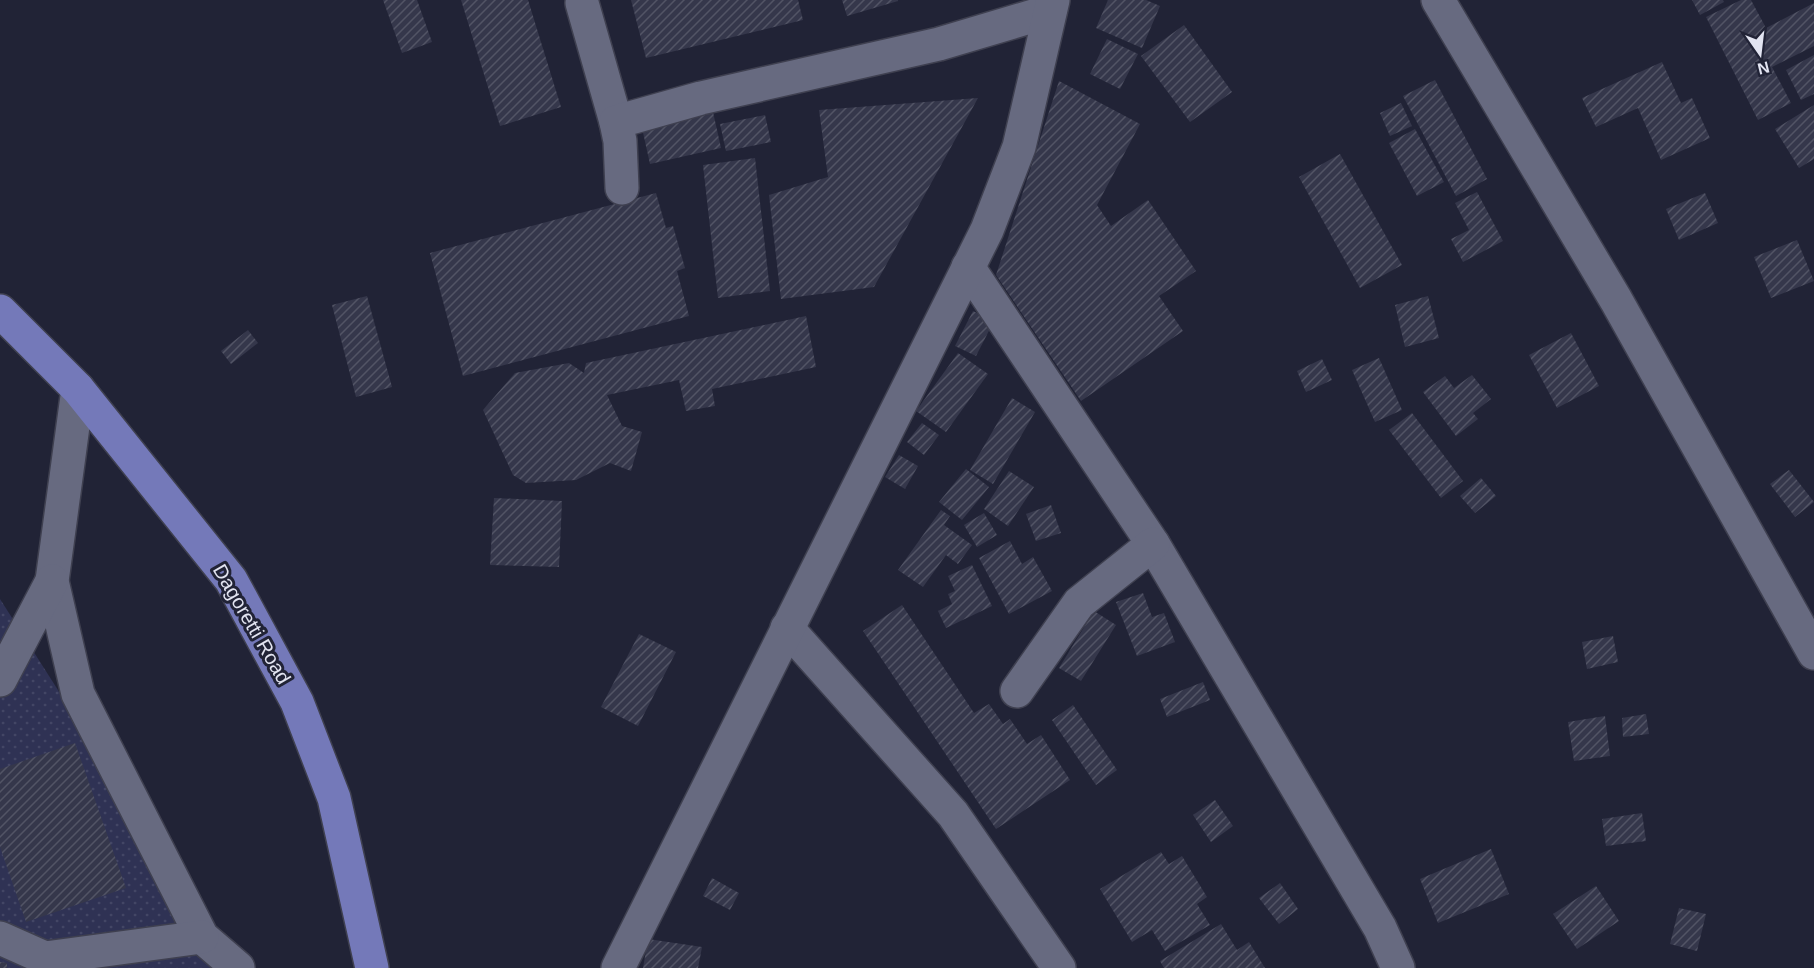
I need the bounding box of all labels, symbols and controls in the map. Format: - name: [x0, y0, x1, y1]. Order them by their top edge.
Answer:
- north arrow: [1730, 24, 1790, 84]
- text: N: [1756, 58, 1771, 78]
- street label: Dagoretti Road: [209, 560, 295, 688]

